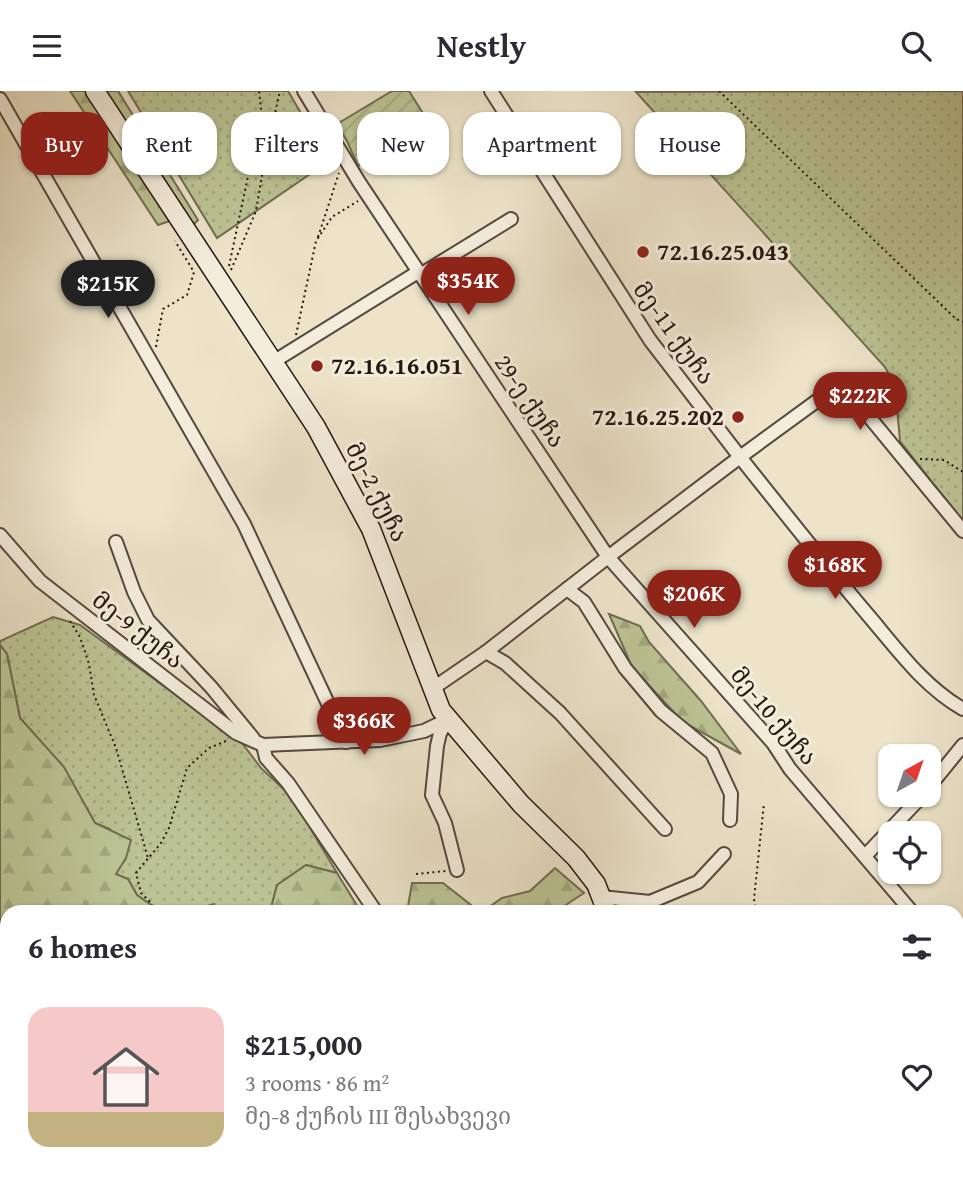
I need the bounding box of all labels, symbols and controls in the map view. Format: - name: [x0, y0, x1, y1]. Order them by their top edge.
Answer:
- text: Nestly: [437, 22, 526, 69]
- icon: menu: [28, 27, 66, 65]
- icon: search: [897, 27, 935, 65]
- chip: Buy: [21, 112, 108, 175]
- chip: Rent: [122, 112, 217, 175]
- chip: Filters: [231, 112, 343, 175]
- chip: New: [357, 112, 449, 175]
- chip: Apartment: [463, 112, 621, 175]
- chip: House: [635, 112, 745, 175]
- place label: 72.16.25.043: [657, 234, 789, 269]
- marker: 72.16.25.043: [635, 244, 651, 260]
- pin: $354K: [419, 257, 517, 317]
- pin: $215K: [59, 261, 157, 320]
- text: $354K: [437, 263, 499, 296]
- text: $215K: [77, 266, 139, 299]
- street label: მე-11 ქუჩა: [625, 274, 724, 391]
- street label: 29-ე ქუჩა: [486, 347, 575, 454]
- place label: 72.16.16.051: [331, 348, 463, 383]
- marker: 72.16.16.051: [309, 358, 325, 374]
- pin: $222K: [811, 373, 909, 432]
- text: $222K: [829, 378, 891, 411]
- place label: 72.16.25.202: [592, 399, 724, 434]
- marker: 72.16.25.202: [730, 409, 746, 425]
- street label: მე-2 ქუჩა: [337, 436, 418, 548]
- pin: $168K: [786, 541, 884, 601]
- text: $168K: [804, 547, 866, 580]
- pin: $206K: [645, 571, 743, 630]
- text: $206K: [663, 576, 725, 609]
- street label: მე-9 ქუჩა: [85, 583, 192, 677]
- street label: მე-10 ქუჩა: [723, 659, 826, 773]
- pin: $366K: [315, 697, 413, 757]
- text: $366K: [333, 703, 395, 736]
- north arrow: [878, 744, 942, 807]
- map controls: [878, 744, 941, 884]
- button: locate: [878, 821, 941, 884]
- text: 6 homes: [28, 925, 137, 969]
- icon: filters: [898, 928, 936, 966]
- text: $215,000: [245, 1022, 362, 1066]
- icon: home: [84, 1035, 168, 1119]
- icon: heart: [898, 1058, 936, 1096]
- text: 3 rooms · 86 m²: [245, 1066, 389, 1099]
- text: მე-8 ქუჩის III შესახვევი: [245, 1099, 511, 1132]

